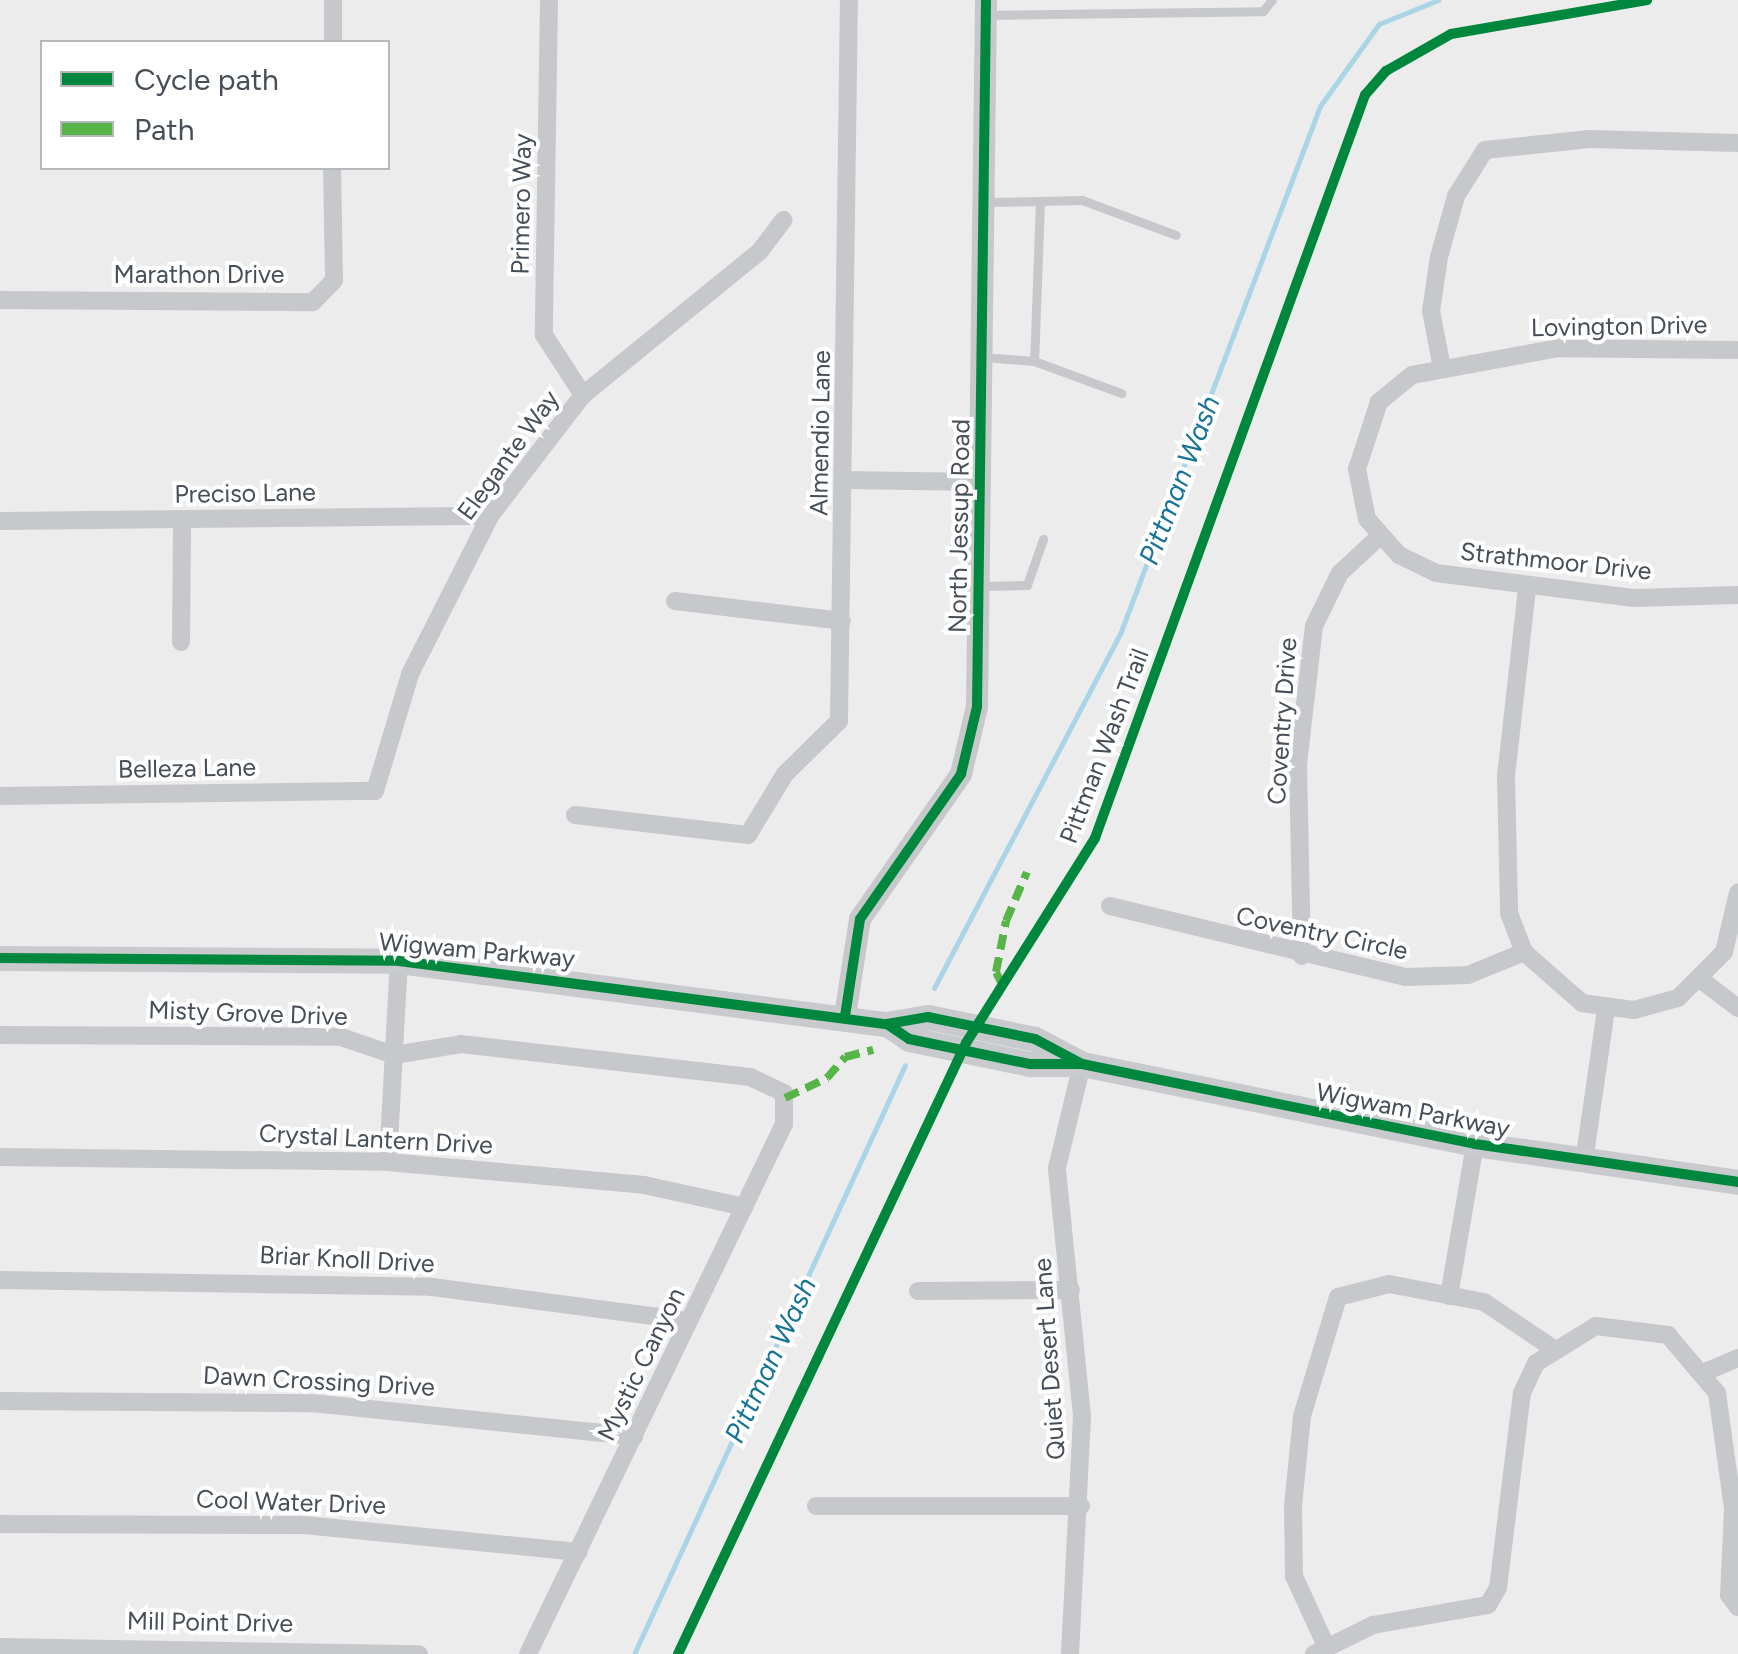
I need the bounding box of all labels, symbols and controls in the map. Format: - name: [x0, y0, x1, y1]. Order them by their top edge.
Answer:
- legend: [40, 40, 390, 170]
- text: Cycle path: [134, 61, 279, 98]
- text: Path: [134, 111, 194, 148]
- street label: Primero Way: [505, 133, 537, 275]
- street label: Marathon Drive: [114, 259, 284, 289]
- street label: Lovington Drive: [1531, 309, 1707, 343]
- street label: Almendio Lane: [804, 350, 836, 516]
- street label: Elegante Way: [451, 384, 565, 526]
- water label: Pittman Wash: [1131, 391, 1227, 569]
- street label: North Jessup Road: [942, 419, 976, 633]
- street label: Preciso Lane: [174, 477, 316, 509]
- street label: Strathmoor Drive: [1459, 536, 1653, 586]
- street label: Coventry Drive: [1261, 636, 1303, 806]
- street label: Pittman Wash Trail: [1053, 644, 1155, 848]
- street label: Belleza Lane: [118, 752, 256, 784]
- street label: Coventry Circle: [1233, 900, 1411, 966]
- street label: Wigwam Parkway: [378, 926, 576, 974]
- street label: Misty Grove Drive: [148, 995, 348, 1031]
- street label: Wigwam Parkway: [1314, 1077, 1512, 1143]
- street label: Crystal Lantern Drive: [258, 1118, 494, 1160]
- street label: Briar Knoll Drive: [259, 1239, 435, 1279]
- street label: Quiet Desert Lane: [1027, 1257, 1071, 1461]
- water label: Pittman Wash: [717, 1272, 823, 1448]
- street label: Mystic Canyon: [591, 1282, 691, 1446]
- street label: Dawn Crossing Drive: [202, 1360, 436, 1402]
- street label: Cool Water Drive: [196, 1484, 386, 1520]
- street label: Mill Point Drive: [127, 1606, 293, 1638]

